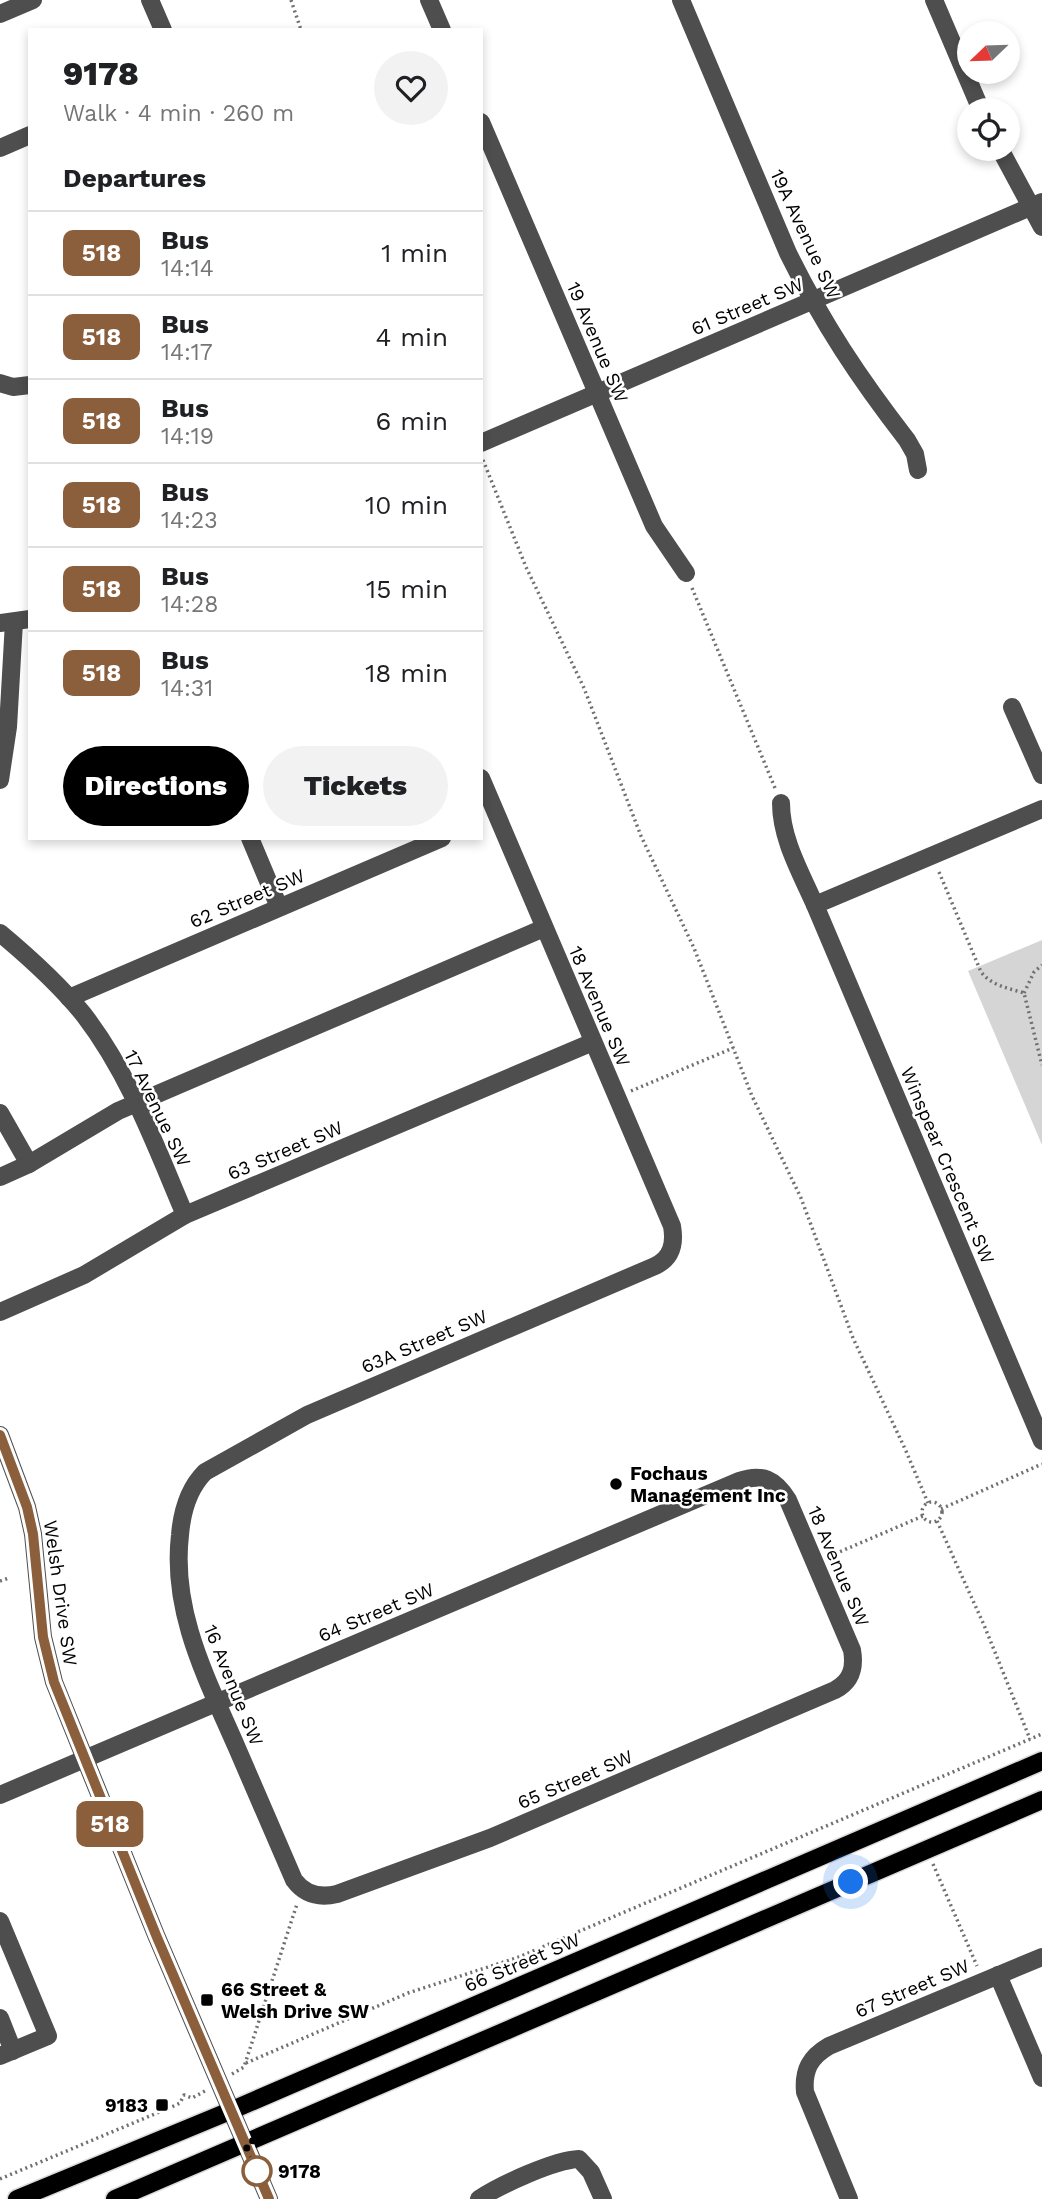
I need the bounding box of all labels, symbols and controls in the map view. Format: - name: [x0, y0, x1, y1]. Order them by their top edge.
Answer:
- north arrow: [957, 21, 1020, 84]
- map controls: [957, 21, 1020, 161]
- button: heart: [374, 51, 448, 125]
- text: 9178: [63, 54, 139, 93]
- button: locate: [957, 98, 1020, 161]
- text: Walk · 4 min · 260 m: [63, 100, 294, 127]
- text: Departures: [63, 163, 206, 193]
- street label: 19A Avenue SW: [765, 166, 846, 303]
- text: Bus: [161, 225, 209, 255]
- text: 1 min: [381, 238, 448, 268]
- text: 518: [82, 239, 121, 267]
- text: 14:14: [161, 255, 214, 282]
- street label: 61 Street SW: [688, 273, 807, 340]
- street label: 19 Avenue SW: [562, 278, 633, 406]
- text: Bus: [161, 309, 209, 339]
- text: 4 min: [375, 322, 448, 352]
- text: 518: [82, 323, 121, 351]
- text: 14:17: [161, 339, 213, 366]
- text: Bus: [161, 393, 209, 423]
- text: 6 min: [376, 406, 448, 436]
- text: 518: [82, 407, 121, 435]
- text: 14:19: [161, 423, 214, 450]
- text: Bus: [161, 477, 209, 507]
- text: 10 min: [365, 490, 448, 520]
- text: 518: [82, 491, 121, 519]
- text: 14:23: [161, 507, 218, 534]
- text: Bus: [161, 561, 209, 591]
- text: 15 min: [366, 574, 448, 604]
- text: 518: [82, 575, 121, 603]
- text: 14:28: [161, 591, 218, 618]
- text: Bus: [161, 645, 209, 675]
- text: 18 min: [365, 658, 448, 688]
- text: 518: [82, 659, 121, 687]
- text: 14:31: [161, 675, 213, 702]
- button: Directions: [63, 746, 249, 826]
- button: Tickets: [263, 746, 448, 826]
- street label: 62 Street SW: [186, 864, 308, 933]
- street label: 18 Avenue SW: [564, 942, 635, 1070]
- street label: 17 Avenue SW: [119, 1046, 196, 1170]
- street label: Winspear Crescent SW: [896, 1063, 1000, 1267]
- street label: 63 Street SW: [224, 1116, 346, 1185]
- street label: 63A Street SW: [358, 1305, 491, 1378]
- place label: Fochaus Management Inc: [630, 1462, 786, 1507]
- marker: Fochaus Management Inc: [608, 1476, 624, 1492]
- street label: 18 Avenue SW: [803, 1502, 874, 1630]
- street label: Welsh Drive SW: [39, 1519, 82, 1667]
- street label: 64 Street SW: [315, 1578, 438, 1647]
- street label: 16 Avenue SW: [199, 1621, 268, 1749]
- street label: 65 Street SW: [514, 1745, 636, 1814]
- line badge: 518: [70, 1801, 150, 1847]
- text: 518: [90, 1810, 130, 1838]
- your location: [833, 1864, 868, 1899]
- street label: 66 Street SW: [461, 1928, 584, 1997]
- street label: 67 Street SW: [852, 1954, 973, 2023]
- place label: 66 Street & Welsh Drive SW: [221, 1978, 369, 2023]
- marker: 66 Street & Welsh Drive SW: [199, 1992, 215, 2008]
- place label: 9183: [105, 2094, 148, 2117]
- marker: 9183: [154, 2097, 170, 2113]
- marker: 9178: [242, 2156, 272, 2186]
- place label: 9178: [278, 2160, 321, 2183]

